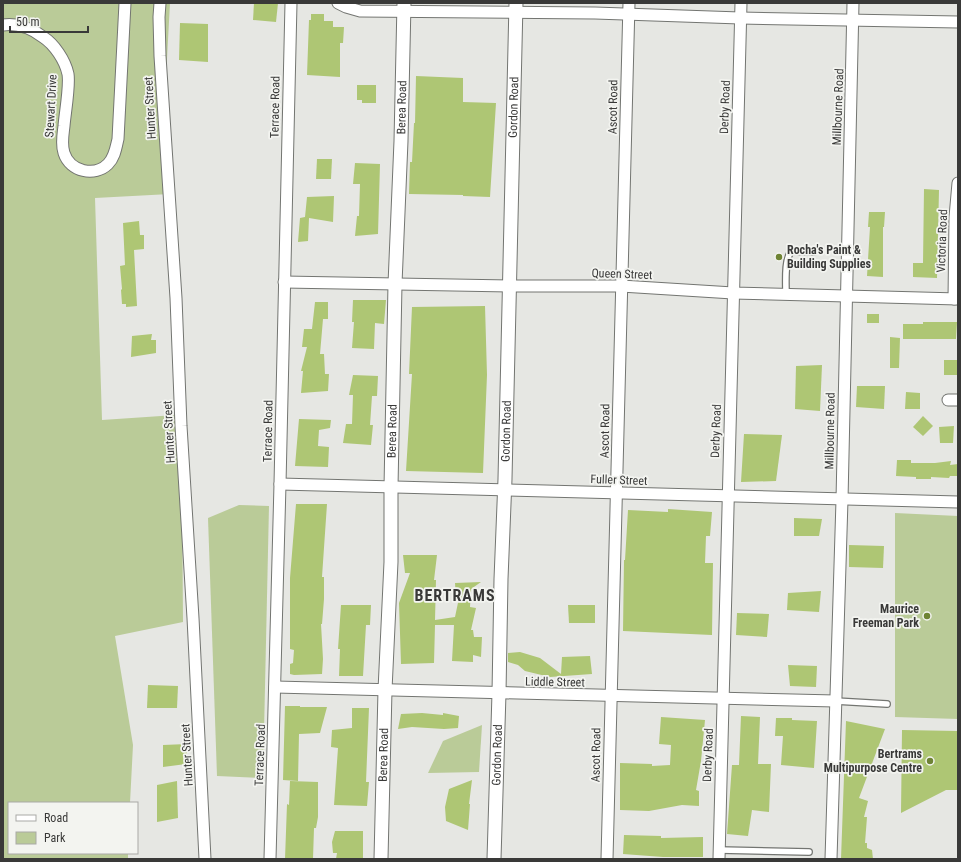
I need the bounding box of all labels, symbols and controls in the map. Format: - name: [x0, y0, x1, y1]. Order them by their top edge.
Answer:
- scale bar: [10, 8, 88, 34]
- text: 50 m: [16, 15, 40, 29]
- street label: Millbourne Road: [830, 68, 846, 146]
- street label: Stewart Drive: [42, 74, 60, 138]
- street label: Hunter Street: [141, 76, 159, 140]
- street label: Terrace Road: [267, 76, 283, 138]
- street label: Gordon Road: [506, 76, 521, 138]
- street label: Berea Road: [394, 80, 409, 134]
- street label: Ascot Road: [606, 80, 620, 134]
- street label: Derby Road: [717, 80, 733, 134]
- street label: Victoria Road: [934, 209, 950, 273]
- place label: Rocha's Paint & Building Supplies: [787, 243, 871, 271]
- marker: Rocha's Paint & Building Supplies: [774, 252, 784, 262]
- street label: Queen Street: [591, 266, 653, 282]
- street label: Millbourne Road: [822, 392, 838, 470]
- street label: Hunter Street: [160, 400, 178, 464]
- street label: Terrace Road: [260, 400, 276, 462]
- street label: Gordon Road: [498, 400, 514, 462]
- street label: Berea Road: [385, 404, 400, 458]
- street label: Ascot Road: [598, 404, 612, 458]
- street label: Derby Road: [708, 404, 724, 458]
- street label: Fuller Street: [590, 472, 648, 488]
- district label: BERTRAMS: [414, 586, 496, 605]
- place label: Maurice Freeman Park: [853, 602, 919, 630]
- marker: Maurice Freeman Park: [922, 611, 932, 621]
- street label: Liddle Street: [525, 674, 585, 690]
- street label: Hunter Street: [178, 723, 196, 787]
- street label: Terrace Road: [252, 724, 268, 786]
- street label: Gordon Road: [489, 724, 505, 786]
- street label: Berea Road: [376, 728, 391, 782]
- street label: Ascot Road: [589, 728, 603, 782]
- street label: Derby Road: [700, 728, 716, 782]
- place label: Bertrams Multipurpose Centre: [824, 747, 923, 775]
- marker: Bertrams Multipurpose Centre: [925, 756, 935, 766]
- legend: [8, 802, 138, 854]
- text: Road: [44, 811, 68, 825]
- text: Park: [44, 831, 66, 845]

